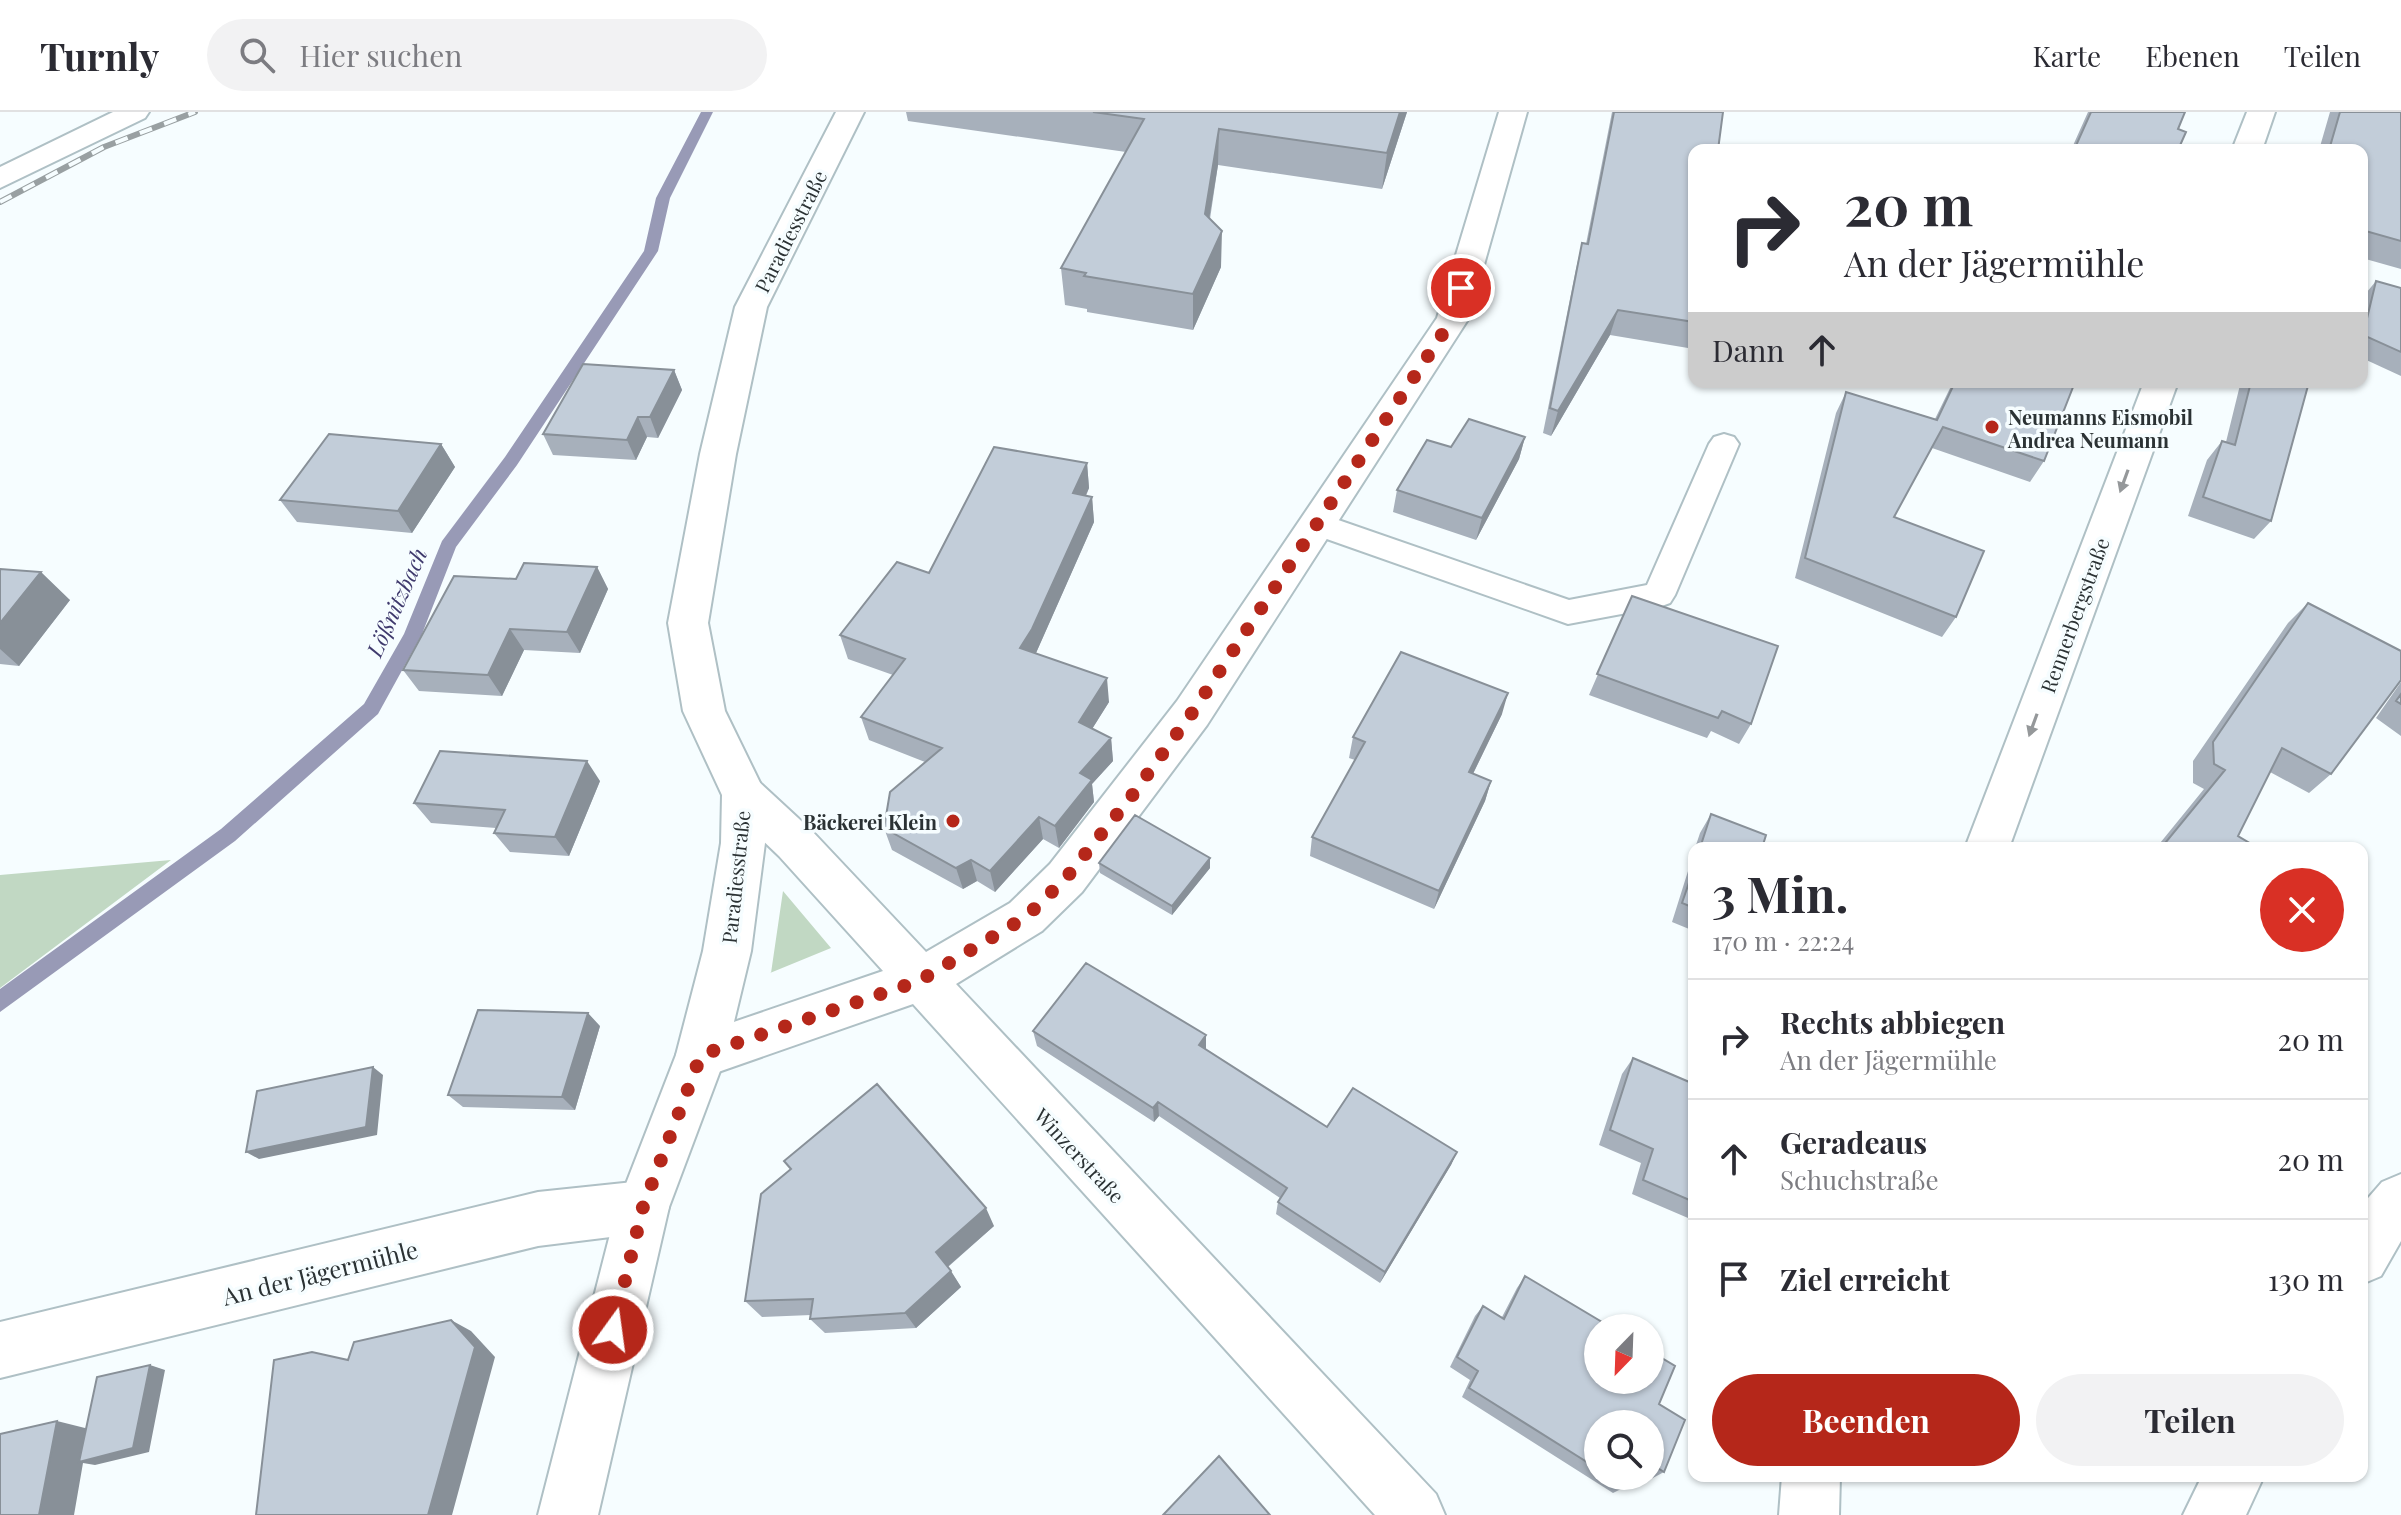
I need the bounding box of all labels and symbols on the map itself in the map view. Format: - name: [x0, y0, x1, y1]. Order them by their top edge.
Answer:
- street label: Paradiesstraße: [748, 165, 832, 297]
- pin: [1427, 254, 1495, 322]
- place label: Neumanns Eismobil Andrea Neumann: [2007, 403, 2193, 453]
- marker: Neumanns Eismobil Andrea Neumann: [1983, 418, 2001, 436]
- one-way arrow: [2117, 469, 2130, 493]
- street label: Rennerbergstraße: [2033, 534, 2115, 696]
- water label: Lößnitzbach: [358, 543, 433, 662]
- one-way arrow: [2026, 713, 2039, 737]
- place label: Bäckerei Klein: [803, 808, 938, 835]
- street label: Paradiesstraße: [715, 809, 755, 945]
- marker: Bäckerei Klein: [944, 812, 962, 830]
- street label: Winzerstraße: [1028, 1101, 1131, 1208]
- street label: An der Jägermühle: [218, 1232, 421, 1312]
- position arrow: [571, 1288, 655, 1372]
- north arrow: [1584, 1314, 1664, 1394]

